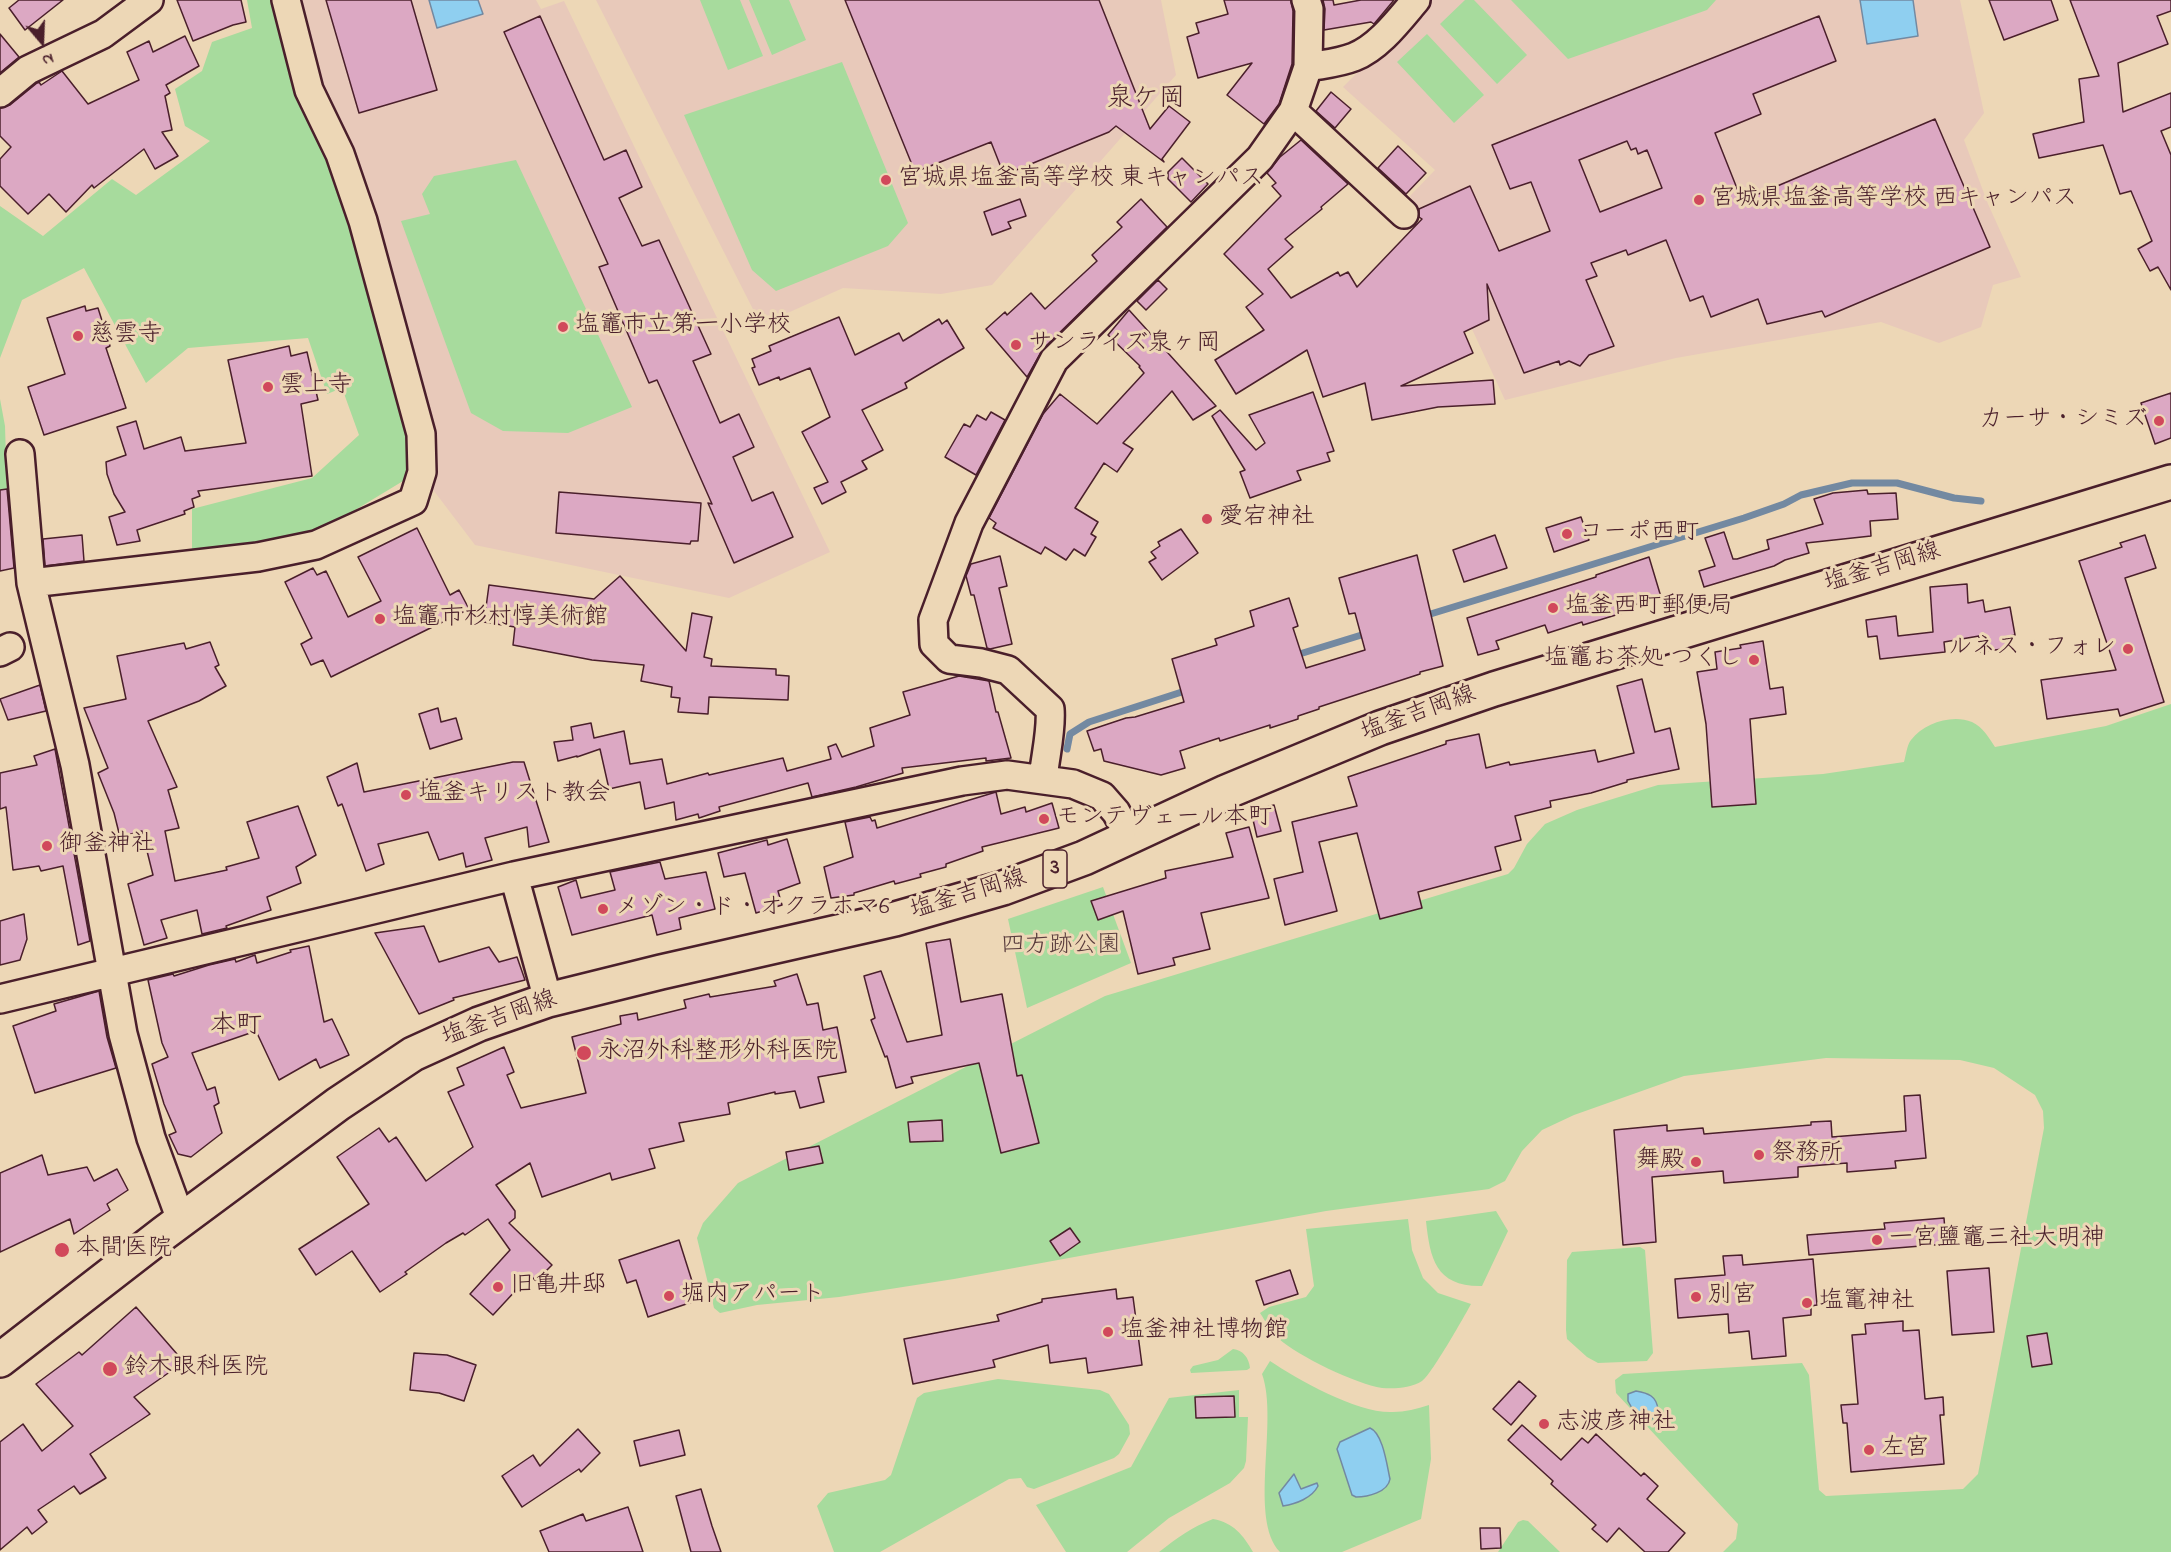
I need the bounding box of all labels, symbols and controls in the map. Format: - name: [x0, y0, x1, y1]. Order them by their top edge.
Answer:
- north arrow: [12, 12, 72, 72]
- text: N: [39, 46, 57, 72]
- district label: 泉ケ岡: [1107, 85, 1185, 117]
- place label: 宮城県塩釜高等学校 東キャンパス: [898, 166, 1264, 194]
- marker: 宮城県塩釜高等学校 東キャンパス: [879, 173, 893, 187]
- place label: 宮城県塩釜高等学校 西キャンパス: [1711, 186, 2077, 214]
- marker: 宮城県塩釜高等学校 西キャンパス: [1692, 193, 1706, 207]
- place label: 塩竈市立第一小学校: [575, 313, 791, 341]
- marker: 塩竈市立第一小学校: [556, 320, 570, 334]
- place label: 慈雲寺: [90, 322, 162, 350]
- marker: 慈雲寺: [71, 329, 85, 343]
- place label: サンライズ泉ヶ岡: [1028, 331, 1220, 359]
- marker: サンライズ泉ヶ岡: [1009, 338, 1023, 352]
- place label: 雲上寺: [280, 373, 352, 401]
- marker: 雲上寺: [261, 380, 275, 394]
- place label: カーサ・シミズ: [1979, 407, 2147, 435]
- marker: カーサ・シミズ: [2152, 414, 2166, 428]
- place label: 愛宕神社: [1219, 505, 1315, 533]
- marker: 愛宕神社: [1200, 512, 1214, 526]
- place label: コーポ西町: [1579, 520, 1699, 548]
- marker: コーポ西町: [1560, 527, 1574, 541]
- street label: 塩釜吉岡線: [1821, 538, 1945, 600]
- place label: 塩釜西町郵便局: [1565, 594, 1733, 622]
- marker: 塩釜西町郵便局: [1546, 601, 1560, 615]
- place label: 塩竈市杉村惇美術館: [392, 605, 608, 633]
- marker: 塩竈市杉村惇美術館: [373, 612, 387, 626]
- place label: ルネス・フォレ: [1948, 635, 2116, 663]
- marker: ルネス・フォレ: [2121, 642, 2135, 656]
- place label: 塩竈お茶処 つくし: [1544, 646, 1742, 674]
- marker: 塩竈お茶処 つくし: [1747, 653, 1761, 667]
- street label: 塩釜吉岡線: [1358, 681, 1480, 749]
- place label: 塩釜キリスト教会: [418, 781, 610, 809]
- marker: 塩釜キリスト教会: [399, 788, 413, 802]
- place label: モンテヴェール本町: [1056, 805, 1272, 833]
- marker: モンテヴェール本町: [1037, 812, 1051, 826]
- place label: 御釜神社: [59, 832, 155, 860]
- marker: 御釜神社: [40, 839, 54, 853]
- road number: 3: [1043, 850, 1067, 888]
- street label: 塩釜吉岡線: [907, 865, 1031, 927]
- place label: メゾン・ド・オクラホマ6: [615, 895, 890, 923]
- marker: メゾン・ド・オクラホマ6: [596, 902, 610, 916]
- park label: 四方跡公園: [1001, 933, 1121, 961]
- street label: 塩釜吉岡線: [439, 986, 561, 1054]
- district label: 本町: [210, 1012, 262, 1044]
- place label: 永沼外科整形外科医院: [598, 1039, 838, 1067]
- marker: 永沼外科整形外科医院: [575, 1044, 593, 1062]
- place label: 祭務所: [1771, 1141, 1843, 1169]
- place label: 舞殿: [1636, 1148, 1684, 1176]
- marker: 祭務所: [1752, 1148, 1766, 1162]
- marker: 舞殿: [1689, 1155, 1703, 1169]
- place label: 一宮鹽竈三社大明神: [1889, 1226, 2105, 1254]
- marker: 一宮鹽竈三社大明神: [1870, 1233, 1884, 1247]
- place label: 本間医院: [76, 1236, 172, 1264]
- marker: 本間医院: [53, 1241, 71, 1259]
- place label: 旧亀井邸: [510, 1273, 606, 1301]
- marker: 旧亀井邸: [491, 1280, 505, 1294]
- place label: 堀内アパート: [681, 1282, 825, 1310]
- place label: 別宮: [1708, 1283, 1756, 1311]
- marker: 堀内アパート: [662, 1289, 676, 1303]
- place label: 塩竃神社: [1819, 1289, 1915, 1317]
- marker: 別宮: [1689, 1290, 1703, 1304]
- marker: 塩竃神社: [1800, 1296, 1814, 1310]
- place label: 塩釜神社博物館: [1120, 1318, 1288, 1346]
- marker: 塩釜神社博物館: [1101, 1325, 1115, 1339]
- place label: 鈴木眼科医院: [124, 1355, 268, 1383]
- marker: 鈴木眼科医院: [101, 1360, 119, 1378]
- place label: 志波彦神社: [1556, 1410, 1676, 1438]
- marker: 志波彦神社: [1537, 1417, 1551, 1431]
- place label: 左宮: [1881, 1436, 1929, 1464]
- marker: 左宮: [1862, 1443, 1876, 1457]

